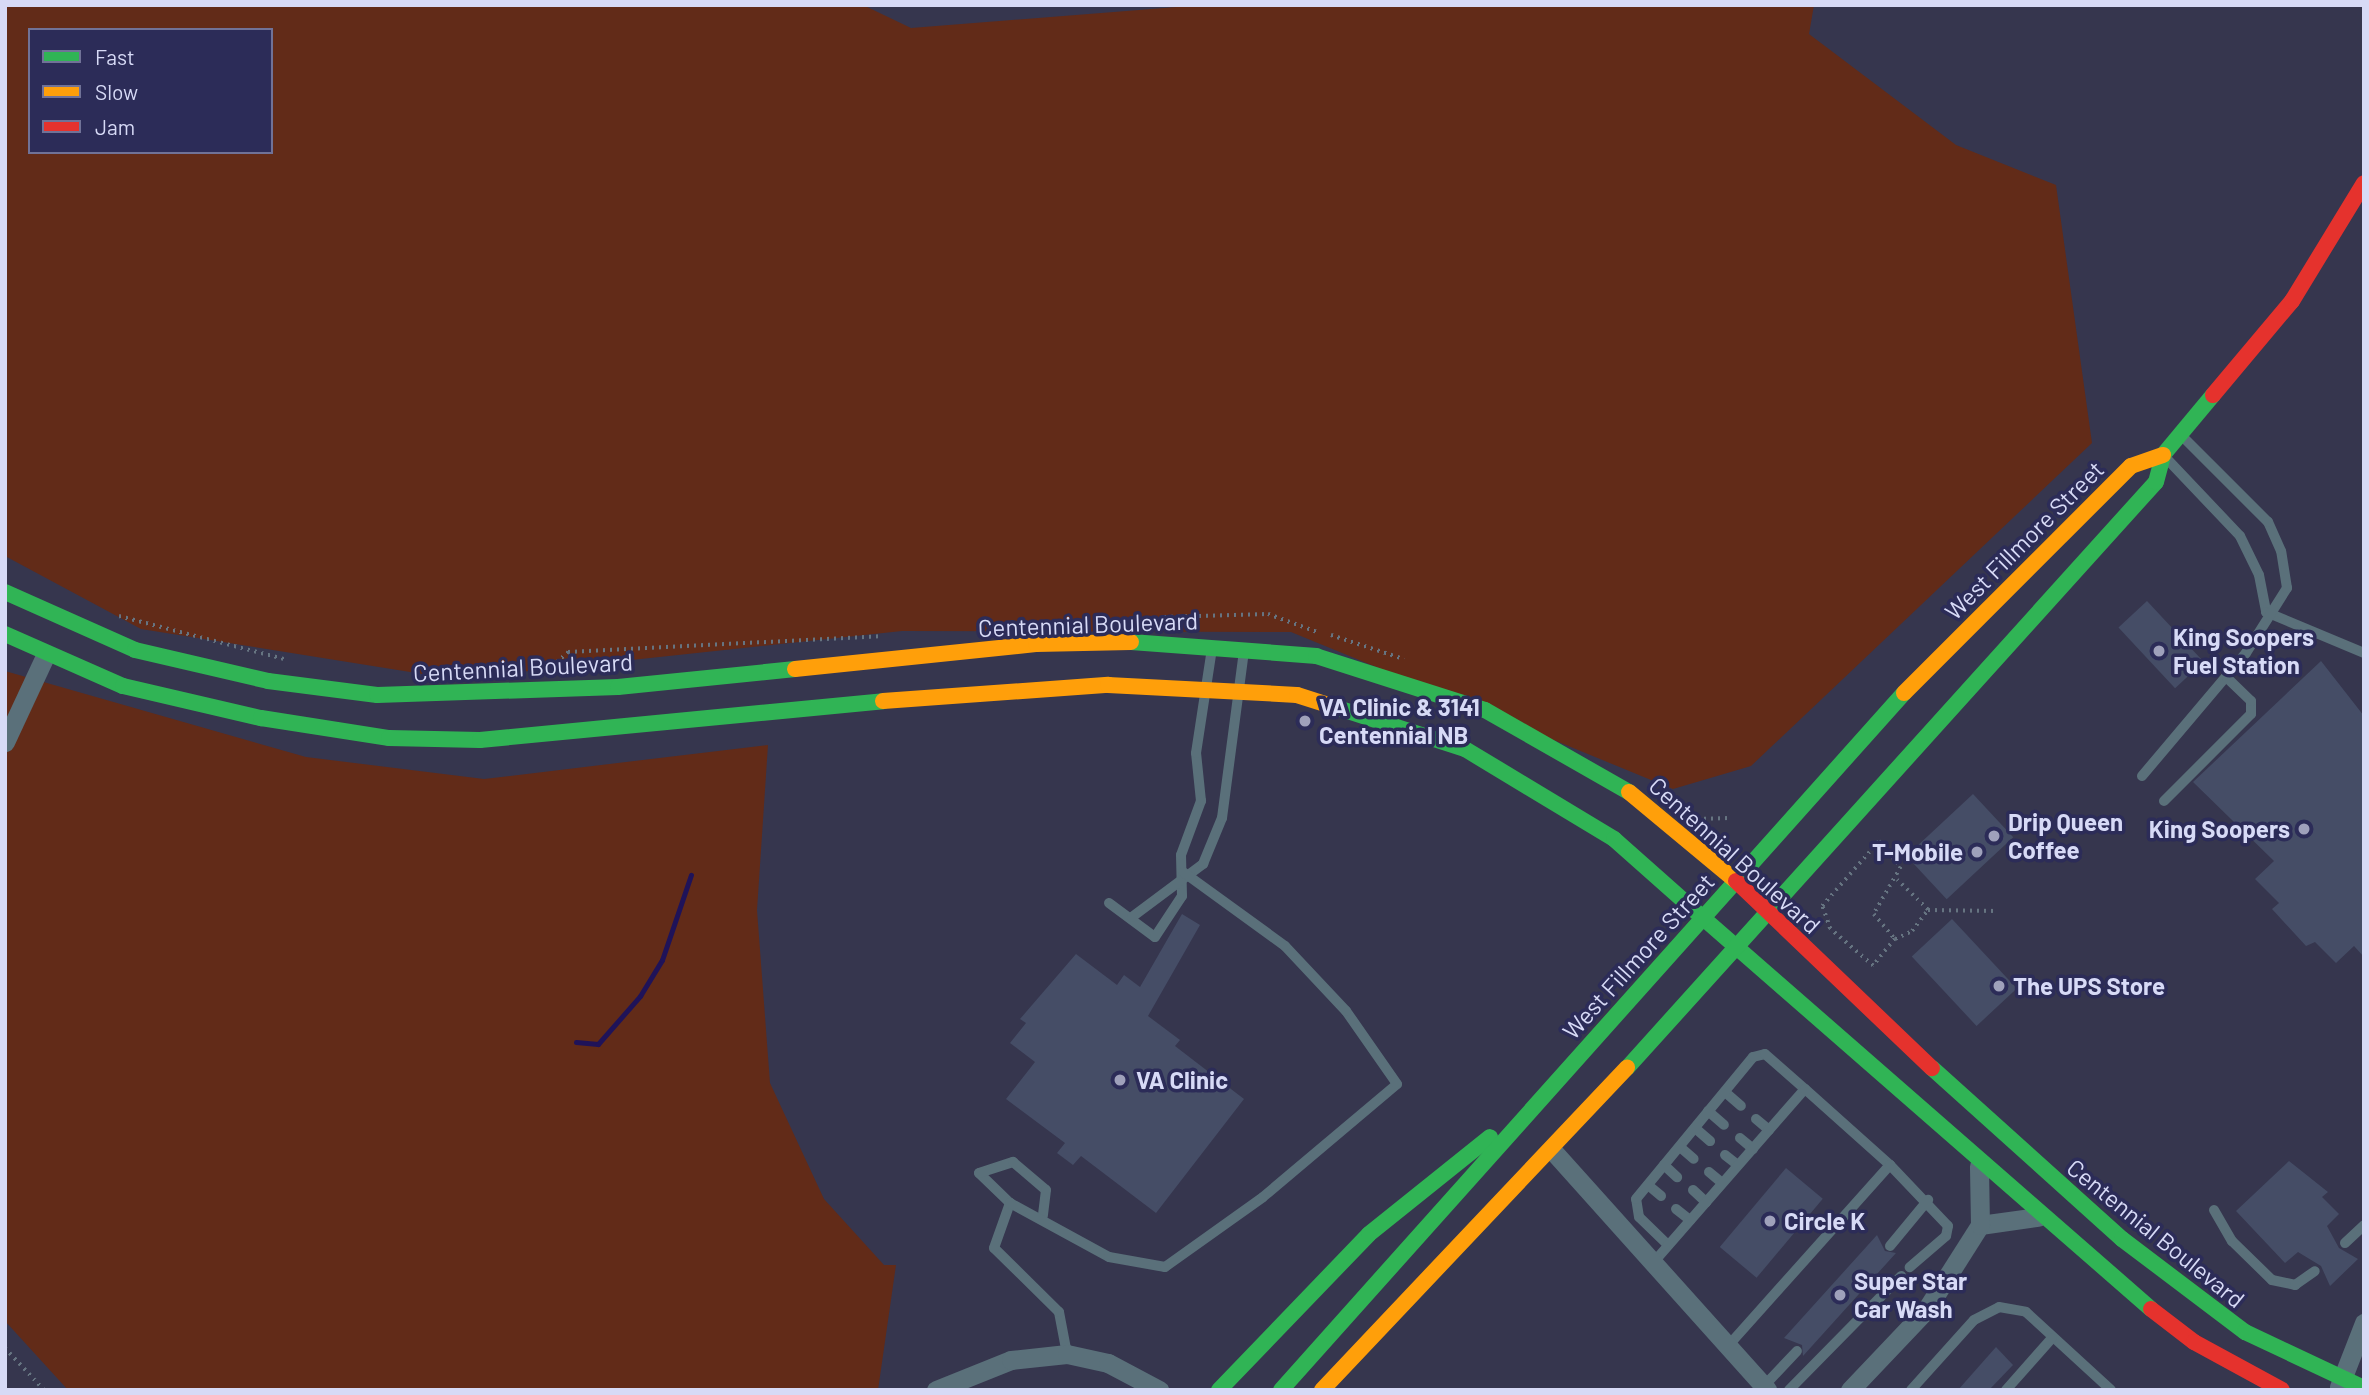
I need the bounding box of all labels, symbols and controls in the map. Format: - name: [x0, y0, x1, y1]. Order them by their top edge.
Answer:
- legend: [28, 28, 273, 154]
- text: Fast: [95, 44, 135, 69]
- text: Slow: [95, 79, 138, 104]
- text: Jam: [95, 114, 135, 139]
- street label: West Fillmore Street: [1939, 455, 2109, 625]
- street label: Centennial Boulevard: [978, 606, 1198, 642]
- place label: King Soopers Fuel Station: [2173, 623, 2314, 679]
- marker: King Soopers Fuel Station: [2151, 643, 2167, 659]
- street label: Centennial Boulevard: [412, 647, 634, 687]
- place label: VA Clinic & 3141 Centennial NB: [1319, 693, 1480, 749]
- marker: VA Clinic & 3141 Centennial NB: [1297, 713, 1313, 729]
- street label: Centennial Boulevard: [1644, 771, 1826, 939]
- place label: Drip Queen Coffee: [2008, 808, 2123, 864]
- place label: King Soopers: [2149, 815, 2290, 843]
- marker: King Soopers: [2296, 821, 2312, 837]
- marker: Drip Queen Coffee: [1986, 828, 2002, 844]
- place label: T-Mobile: [1872, 838, 1963, 866]
- marker: T-Mobile: [1969, 844, 1985, 860]
- street label: West Fillmore Street: [1556, 867, 1720, 1045]
- place label: The UPS Store: [2013, 972, 2165, 1000]
- marker: The UPS Store: [1991, 978, 2007, 994]
- place label: VA Clinic: [1136, 1066, 1228, 1094]
- marker: VA Clinic: [1110, 1070, 1130, 1090]
- street label: Centennial Boulevard: [2061, 1153, 2251, 1313]
- place label: Circle K: [1784, 1207, 1865, 1235]
- marker: Circle K: [1762, 1213, 1778, 1229]
- place label: Super Star Car Wash: [1854, 1267, 1967, 1323]
- marker: Super Star Car Wash: [1832, 1287, 1848, 1303]

